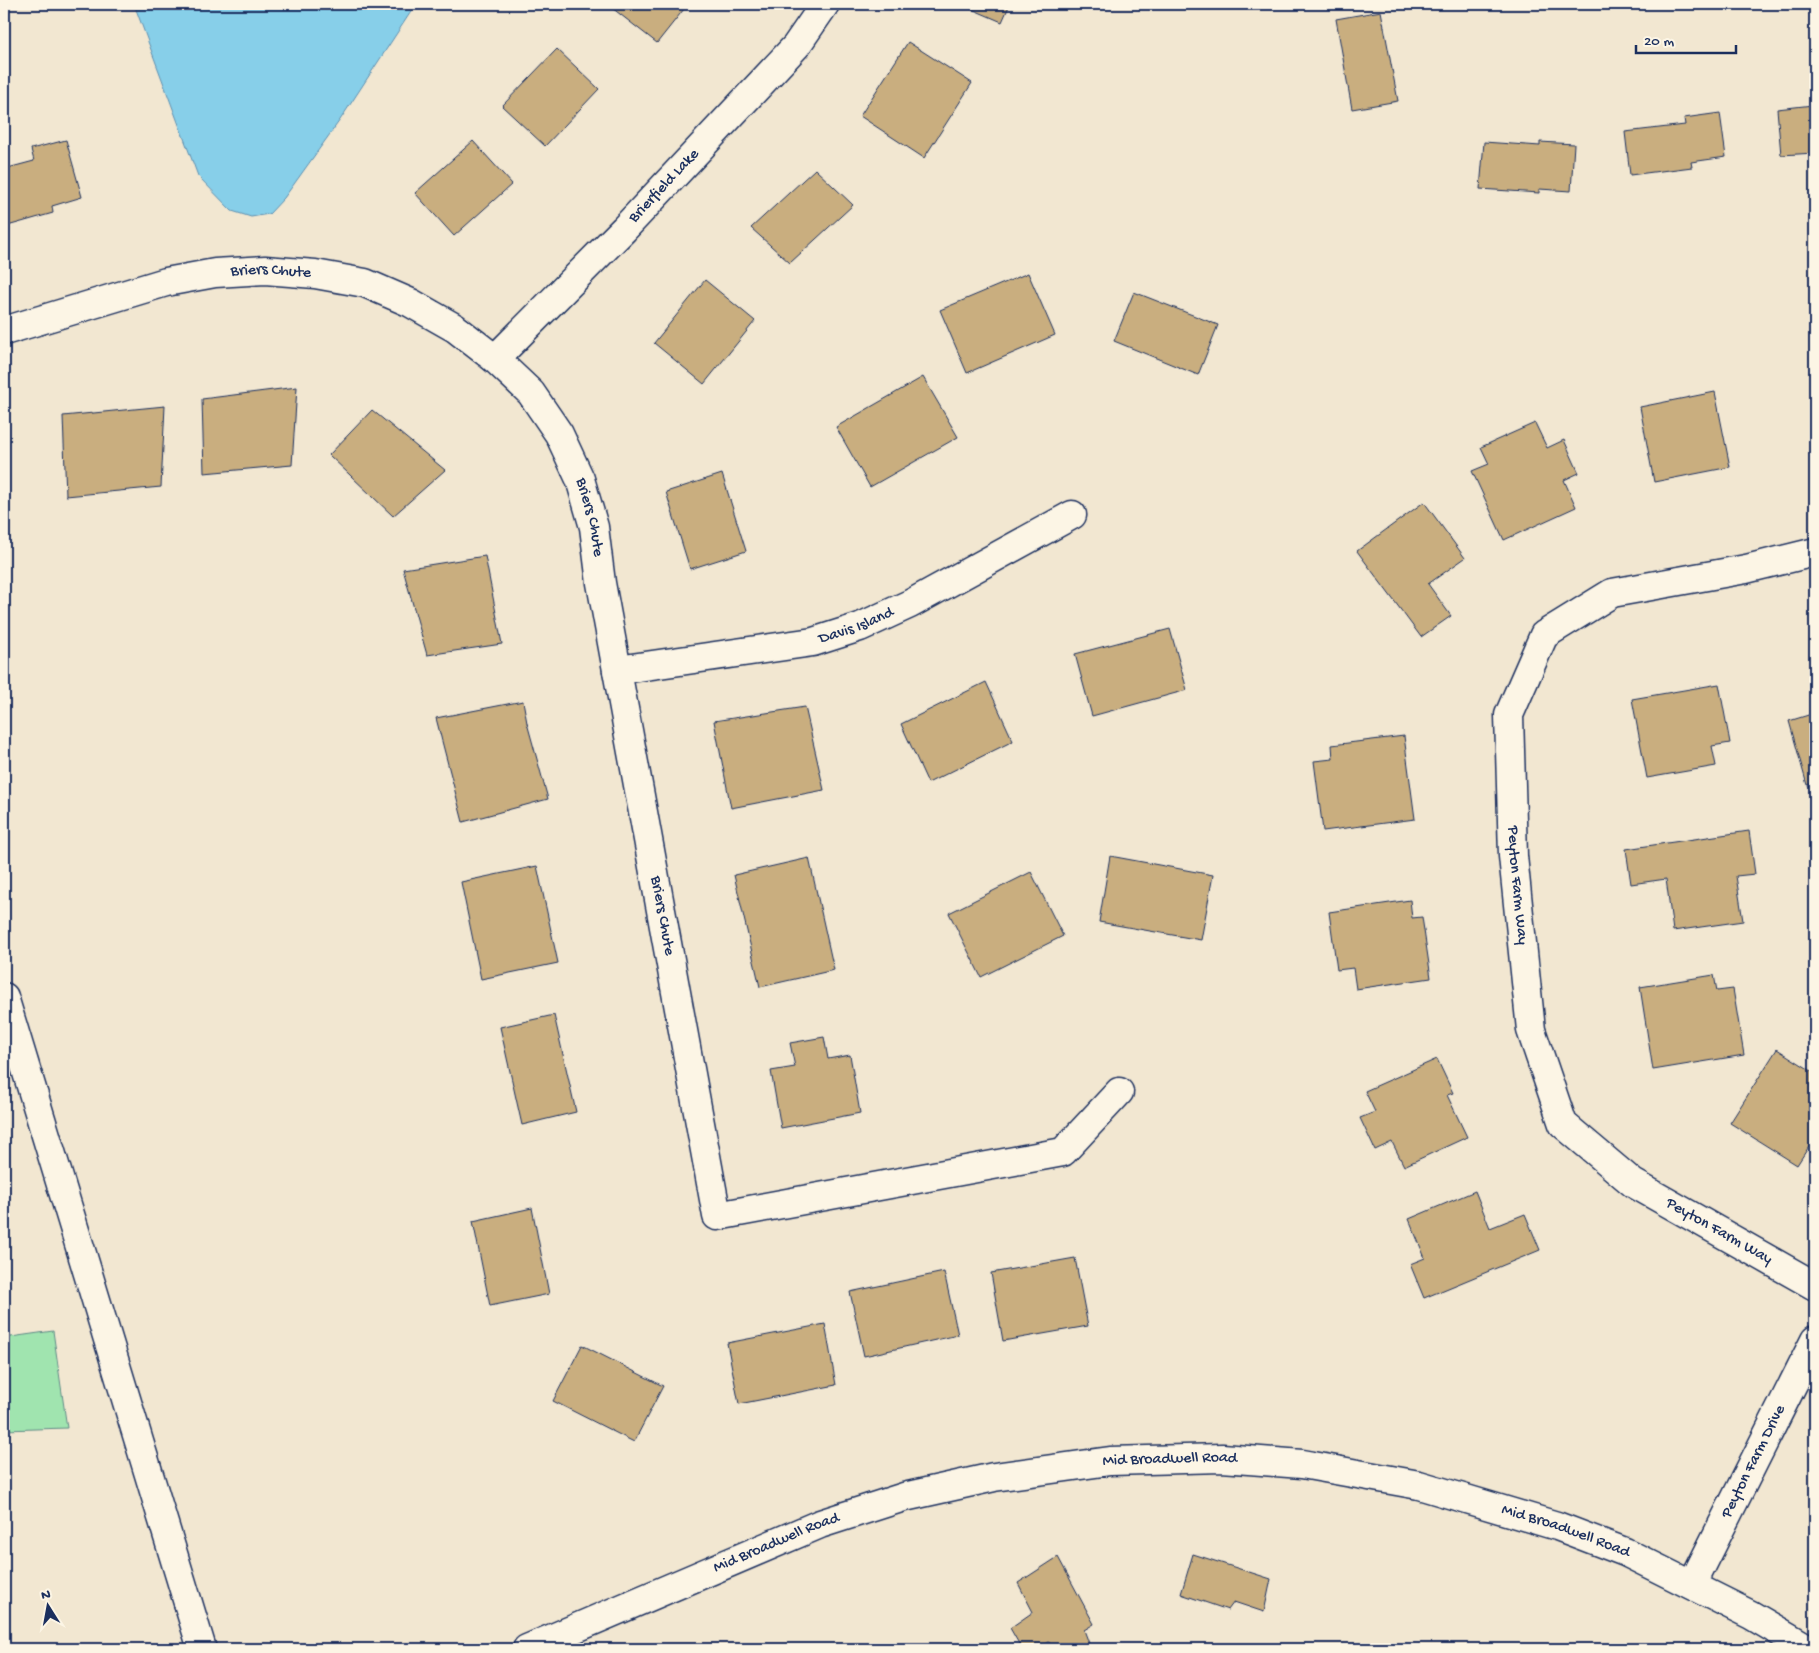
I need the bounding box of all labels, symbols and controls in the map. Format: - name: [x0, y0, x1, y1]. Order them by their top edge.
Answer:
- scale bar: [1636, 22, 1736, 54]
- text: 20 m: [1644, 33, 1674, 51]
- street label: Brierfield Lake: [624, 145, 704, 228]
- street label: Briers Chute: [229, 260, 312, 283]
- street label: Briers Chute: [570, 475, 607, 559]
- street label: Davis Island: [816, 603, 898, 649]
- street label: Peyton Farm Way: [1503, 824, 1532, 946]
- street label: Briers Chute: [645, 873, 679, 958]
- street label: Peyton Farm Way: [1661, 1193, 1776, 1269]
- street label: Peyton Farm Drive: [1717, 1401, 1791, 1522]
- street label: Mid Broadwell Road: [1101, 1448, 1240, 1471]
- street label: Mid Broadwell Road: [1499, 1501, 1634, 1563]
- street label: Mid Broadwell Road: [711, 1508, 843, 1578]
- north arrow: [22, 1580, 72, 1630]
- text: N: [40, 1586, 52, 1605]

